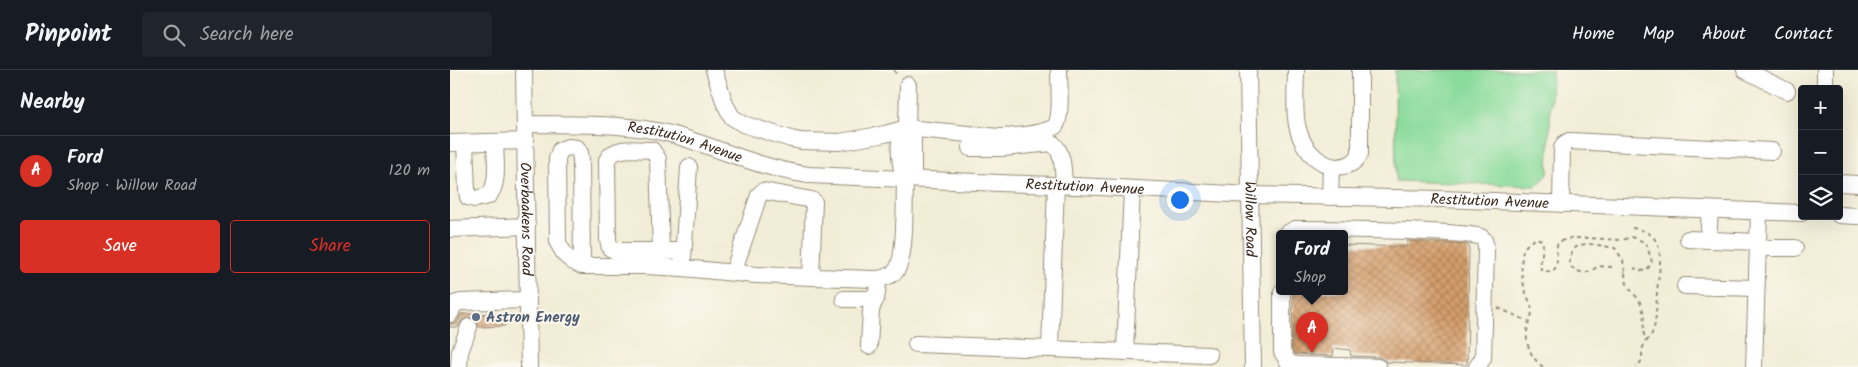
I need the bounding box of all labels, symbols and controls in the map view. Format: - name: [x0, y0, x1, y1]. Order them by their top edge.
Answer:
- search box: [142, 12, 492, 57]
- text: Pinpoint: [25, 15, 112, 54]
- text: Search here: [200, 20, 294, 50]
- text: Home: [1572, 20, 1615, 49]
- text: Map: [1643, 20, 1674, 49]
- text: About: [1702, 20, 1746, 49]
- text: Contact: [1774, 20, 1833, 49]
- icon: search: [160, 21, 188, 49]
- map controls: [1798, 85, 1843, 220]
- button: +: [1798, 85, 1843, 130]
- text: Nearby: [20, 86, 85, 119]
- street label: Restitution Avenue: [626, 116, 746, 170]
- button: −: [1798, 130, 1843, 175]
- text: Ford: [67, 143, 103, 173]
- text: A: [31, 158, 41, 183]
- text: 120 m: [389, 158, 430, 183]
- street label: Overbaakens Road: [513, 162, 538, 276]
- text: Shop · Willow Road: [67, 173, 196, 198]
- street label: Restitution Avenue: [1025, 173, 1145, 202]
- button: layers: [1798, 175, 1843, 220]
- street label: Willow Road: [1237, 181, 1262, 258]
- your location: [1167, 187, 1193, 213]
- street label: Restitution Avenue: [1430, 188, 1550, 216]
- button: Save: [20, 220, 220, 273]
- button: Share: [230, 220, 430, 273]
- popup: [1276, 230, 1348, 295]
- text: Ford: [1294, 235, 1330, 265]
- text: Shop: [1294, 265, 1326, 290]
- place label: Astron Energy: [486, 306, 580, 330]
- marker: Astron Energy: [470, 311, 482, 323]
- pin: A: [1296, 312, 1328, 353]

